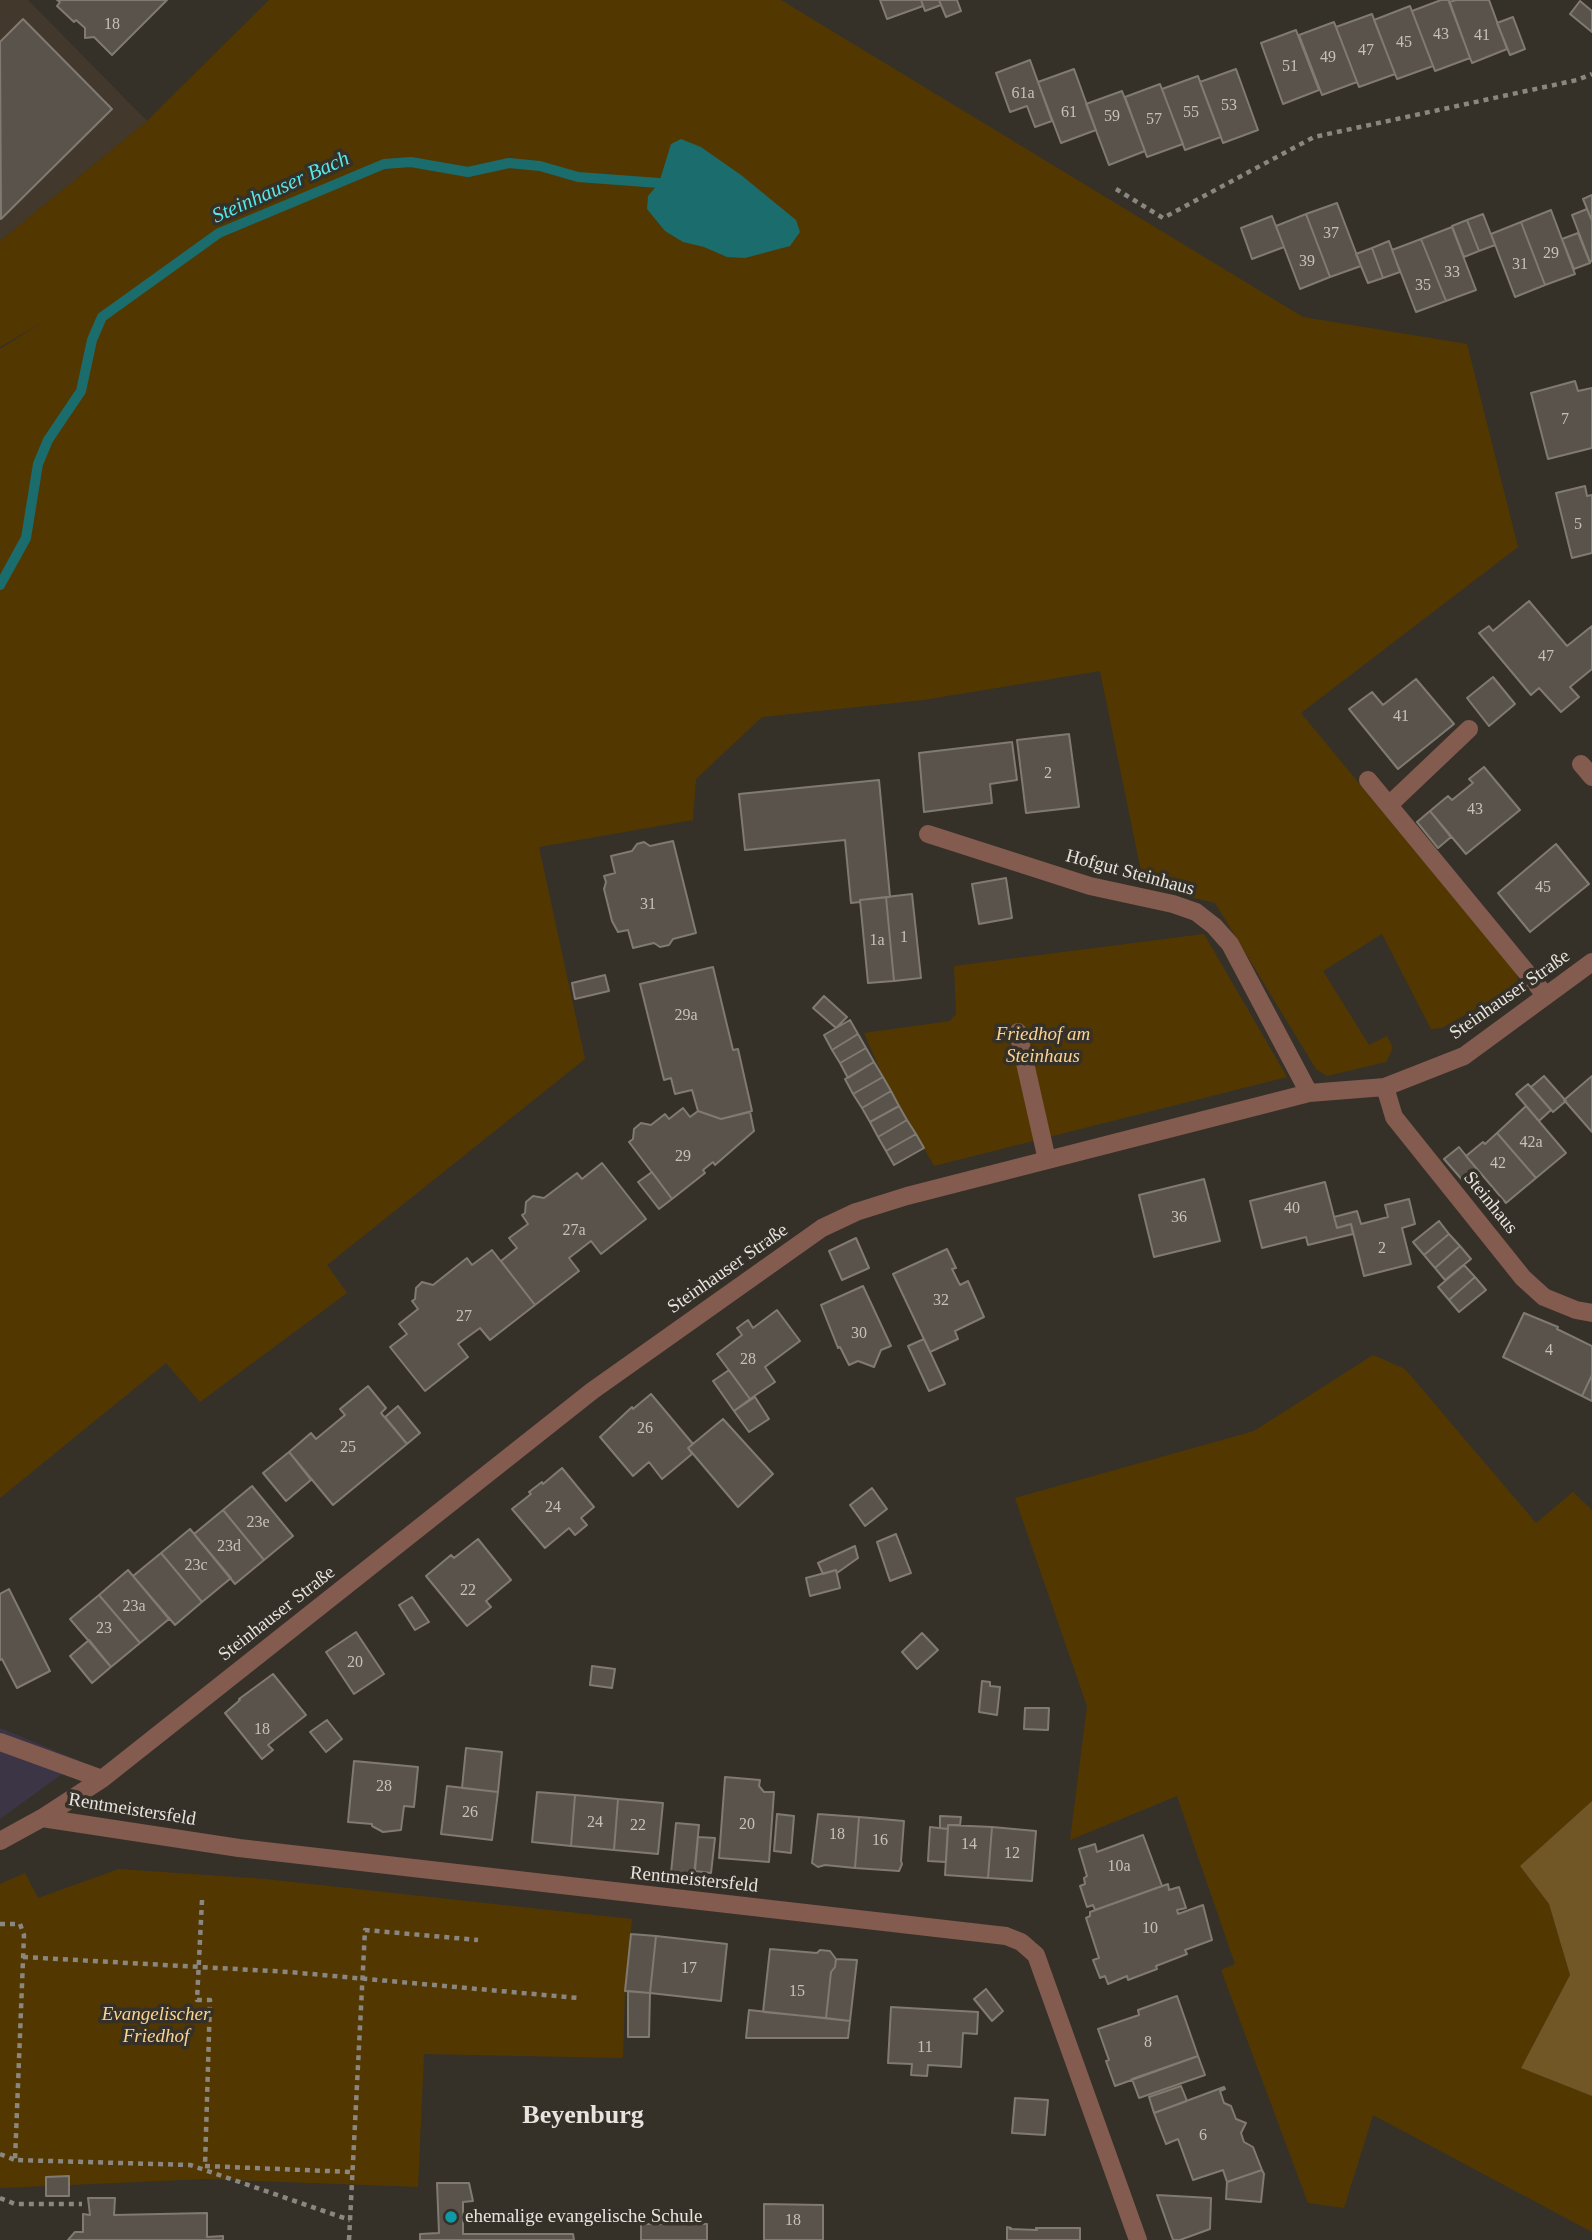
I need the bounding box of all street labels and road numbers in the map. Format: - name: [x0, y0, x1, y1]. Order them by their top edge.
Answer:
- street label: Hofgut Steinhaus: [1063, 845, 1197, 901]
- street label: Steinhauser Straße: [1445, 945, 1575, 1045]
- street label: Steinhaus: [1458, 1167, 1522, 1239]
- street label: Steinhauser Straße: [663, 1219, 793, 1319]
- street label: Steinhauser Straße: [214, 1561, 340, 1667]
- street label: Rentmeistersfeld: [67, 1789, 197, 1831]
- street label: Rentmeistersfeld: [629, 1862, 759, 1898]

